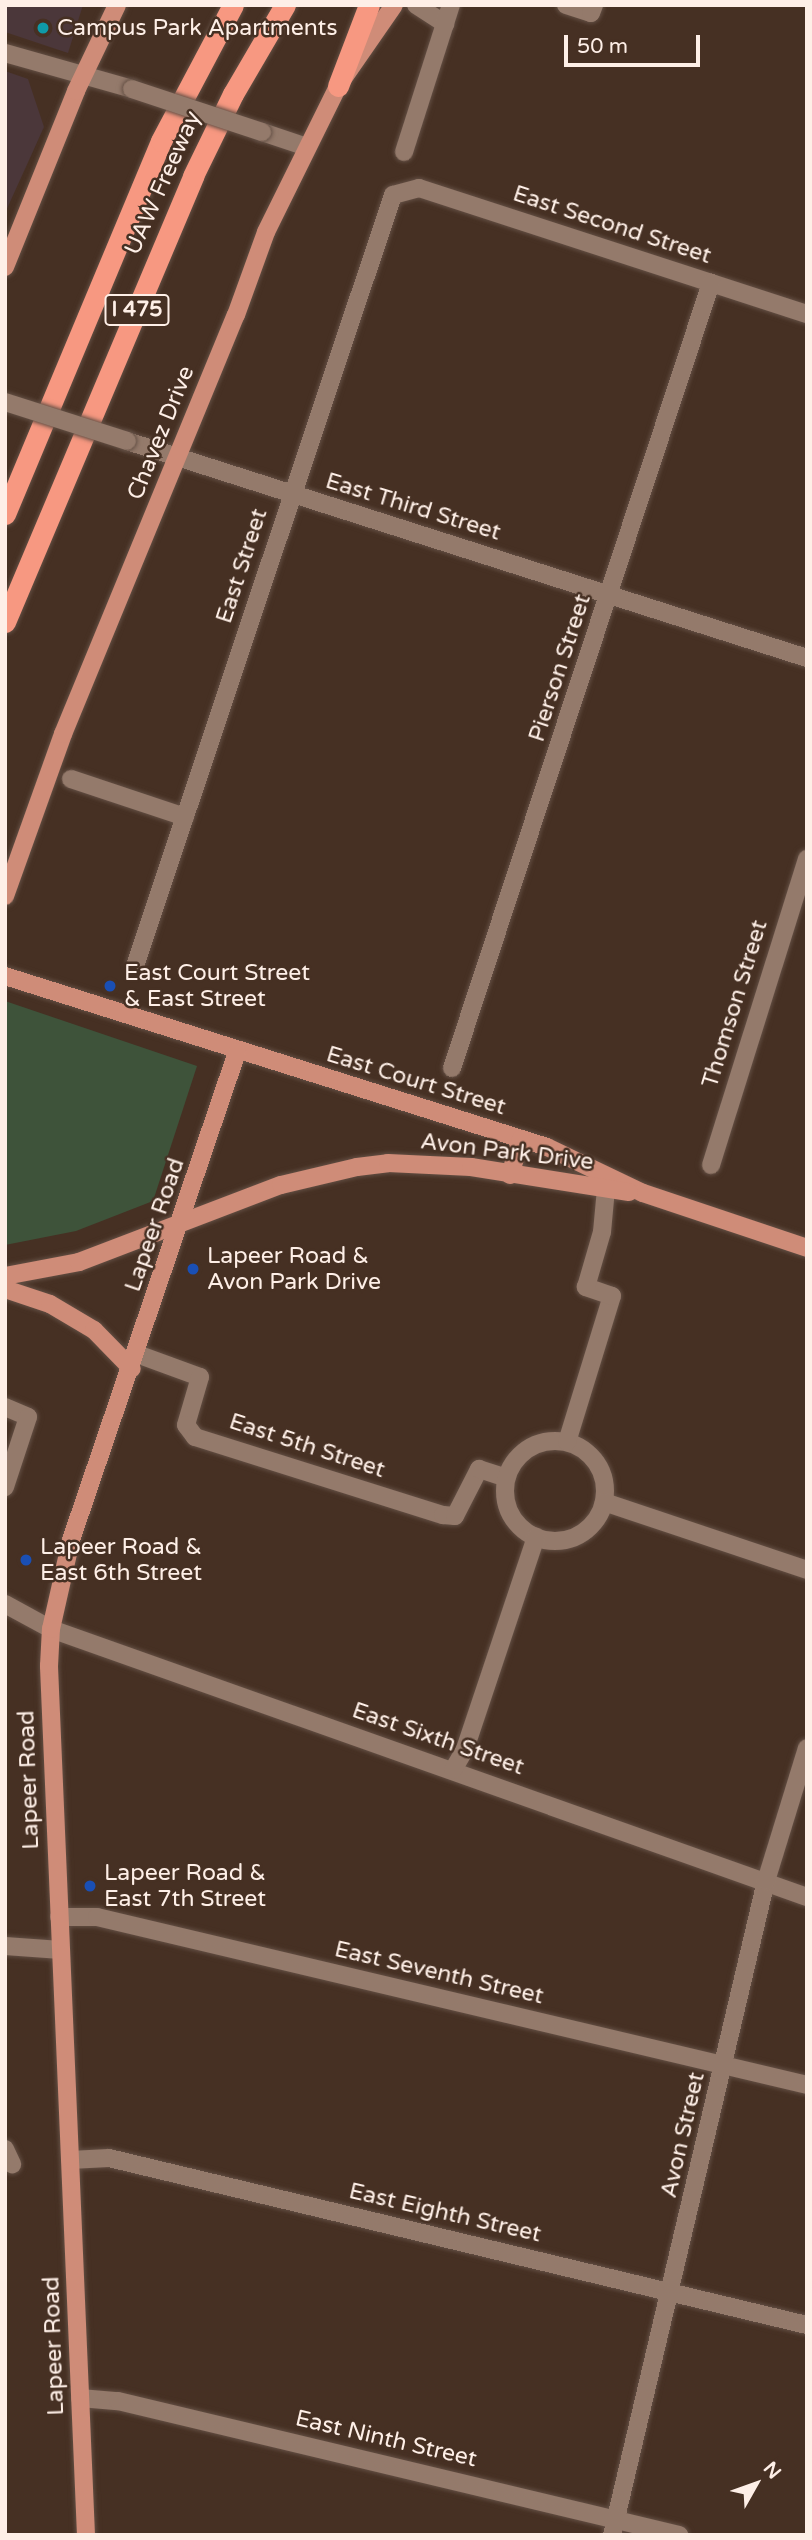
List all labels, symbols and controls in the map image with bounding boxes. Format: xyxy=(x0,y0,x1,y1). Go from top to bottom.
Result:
place label: Campus Park Apartments xyxy=(57,14,337,42)
marker: Campus Park Apartments xyxy=(35,20,51,36)
scale bar xyxy=(567,21,704,65)
text: 50 m xyxy=(577,34,628,59)
street label: UAW Freeway xyxy=(119,107,207,259)
street label: East Second Street xyxy=(509,180,715,270)
road number: I 475 xyxy=(104,292,170,328)
street label: Chavez Drive xyxy=(122,362,200,504)
street label: East Third Street xyxy=(322,467,504,547)
street label: East Street xyxy=(211,505,273,627)
street label: Pierson Street xyxy=(523,591,597,745)
street label: Thomson Street xyxy=(696,917,774,1091)
place label: East Court Street & East Street xyxy=(124,959,310,1013)
marker: East Court Street & East Street xyxy=(102,978,118,994)
street label: East Court Street xyxy=(323,1041,509,1121)
street label: Avon Park Drive xyxy=(419,1128,595,1176)
street label: Lapeer Road xyxy=(119,1155,191,1295)
place label: Lapeer Road & Avon Park Drive xyxy=(207,1242,381,1296)
marker: Lapeer Road & Avon Park Drive xyxy=(185,1261,201,1277)
street label: East 5th Street xyxy=(226,1408,388,1484)
place label: Lapeer Road & East 6th Street xyxy=(40,1533,202,1587)
marker: Lapeer Road & East 6th Street xyxy=(18,1552,34,1568)
street label: East Sixth Street xyxy=(349,1697,527,1781)
street label: Lapeer Road xyxy=(13,1710,45,1850)
place label: Lapeer Road & East 7th Street xyxy=(104,1859,266,1913)
marker: Lapeer Road & East 7th Street xyxy=(82,1878,98,1894)
street label: East Seventh Street xyxy=(332,1936,546,2010)
street label: Avon Street xyxy=(655,2070,711,2200)
street label: East Eighth Street xyxy=(346,2177,544,2249)
street label: Lapeer Road xyxy=(38,2276,70,2416)
street label: East Ninth Street xyxy=(293,2405,479,2473)
north arrow xyxy=(721,2449,791,2519)
text: N xyxy=(759,2458,785,2483)

